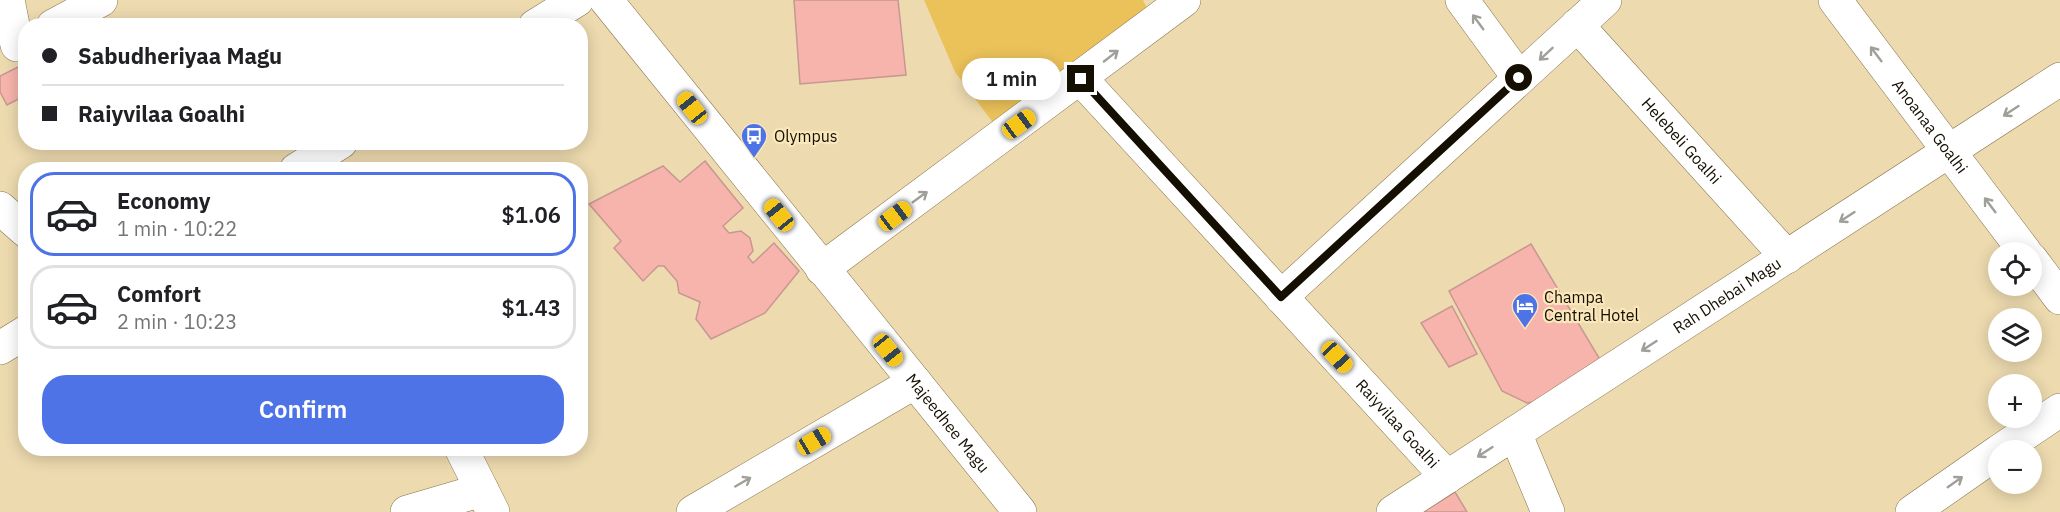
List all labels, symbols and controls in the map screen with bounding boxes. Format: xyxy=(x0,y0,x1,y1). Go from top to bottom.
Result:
one-way arrow xyxy=(1472,15,1484,31)
text: Sabudheriyaa Magu xyxy=(78,41,282,70)
one-way arrow xyxy=(1870,46,1882,62)
one-way arrow xyxy=(1539,47,1554,61)
one-way arrow xyxy=(1102,49,1118,62)
callout: 1 min xyxy=(961,58,1060,100)
route start xyxy=(1505,64,1532,91)
text: 1 min xyxy=(986,65,1037,92)
route end xyxy=(1067,65,1094,92)
street label: Anoanaa Goalhi xyxy=(1888,75,1972,177)
car xyxy=(674,88,710,128)
street label: Helebeli Goalhi xyxy=(1637,93,1726,188)
text: Raiyvilaa Goalhi xyxy=(78,99,245,128)
one-way arrow xyxy=(2003,105,2020,117)
car xyxy=(999,106,1039,142)
bus stop icon: Olympus xyxy=(739,121,769,159)
place label: Olympus xyxy=(774,126,838,146)
text: Economy xyxy=(117,186,211,215)
icon: car xyxy=(45,187,99,241)
one-way arrow xyxy=(912,191,928,203)
car xyxy=(761,195,797,235)
car xyxy=(875,198,915,234)
one-way arrow xyxy=(1984,198,1997,214)
text: $1.06 xyxy=(502,200,561,229)
one-way arrow xyxy=(1840,211,1856,223)
text: 1 min · 10:22 xyxy=(117,215,237,242)
map controls xyxy=(1988,242,2042,494)
button: locate xyxy=(1988,242,2042,296)
street label: Rah Dhebai Magu xyxy=(1669,253,1785,338)
text: Comfort xyxy=(117,279,201,308)
icon: car xyxy=(45,280,99,334)
place label: Champa Central Hotel xyxy=(1544,287,1639,325)
hotel icon: Champa Central Hotel xyxy=(1510,291,1540,329)
text: $1.43 xyxy=(502,293,561,322)
text: 2 min · 10:23 xyxy=(117,308,237,335)
button: layers xyxy=(1988,308,2042,362)
car xyxy=(870,330,906,370)
car xyxy=(1318,338,1356,376)
one-way arrow xyxy=(1641,340,1657,352)
street label: Majeedhee Magu xyxy=(902,369,994,477)
button: + xyxy=(1988,374,2042,428)
button: Confirm xyxy=(42,375,564,444)
street label: Raiyvilaa Goalhi xyxy=(1352,375,1444,472)
car xyxy=(794,424,834,458)
button: − xyxy=(1988,440,2042,494)
one-way arrow xyxy=(1477,446,1494,458)
one-way arrow xyxy=(734,476,751,488)
one-way arrow xyxy=(1946,476,1963,488)

